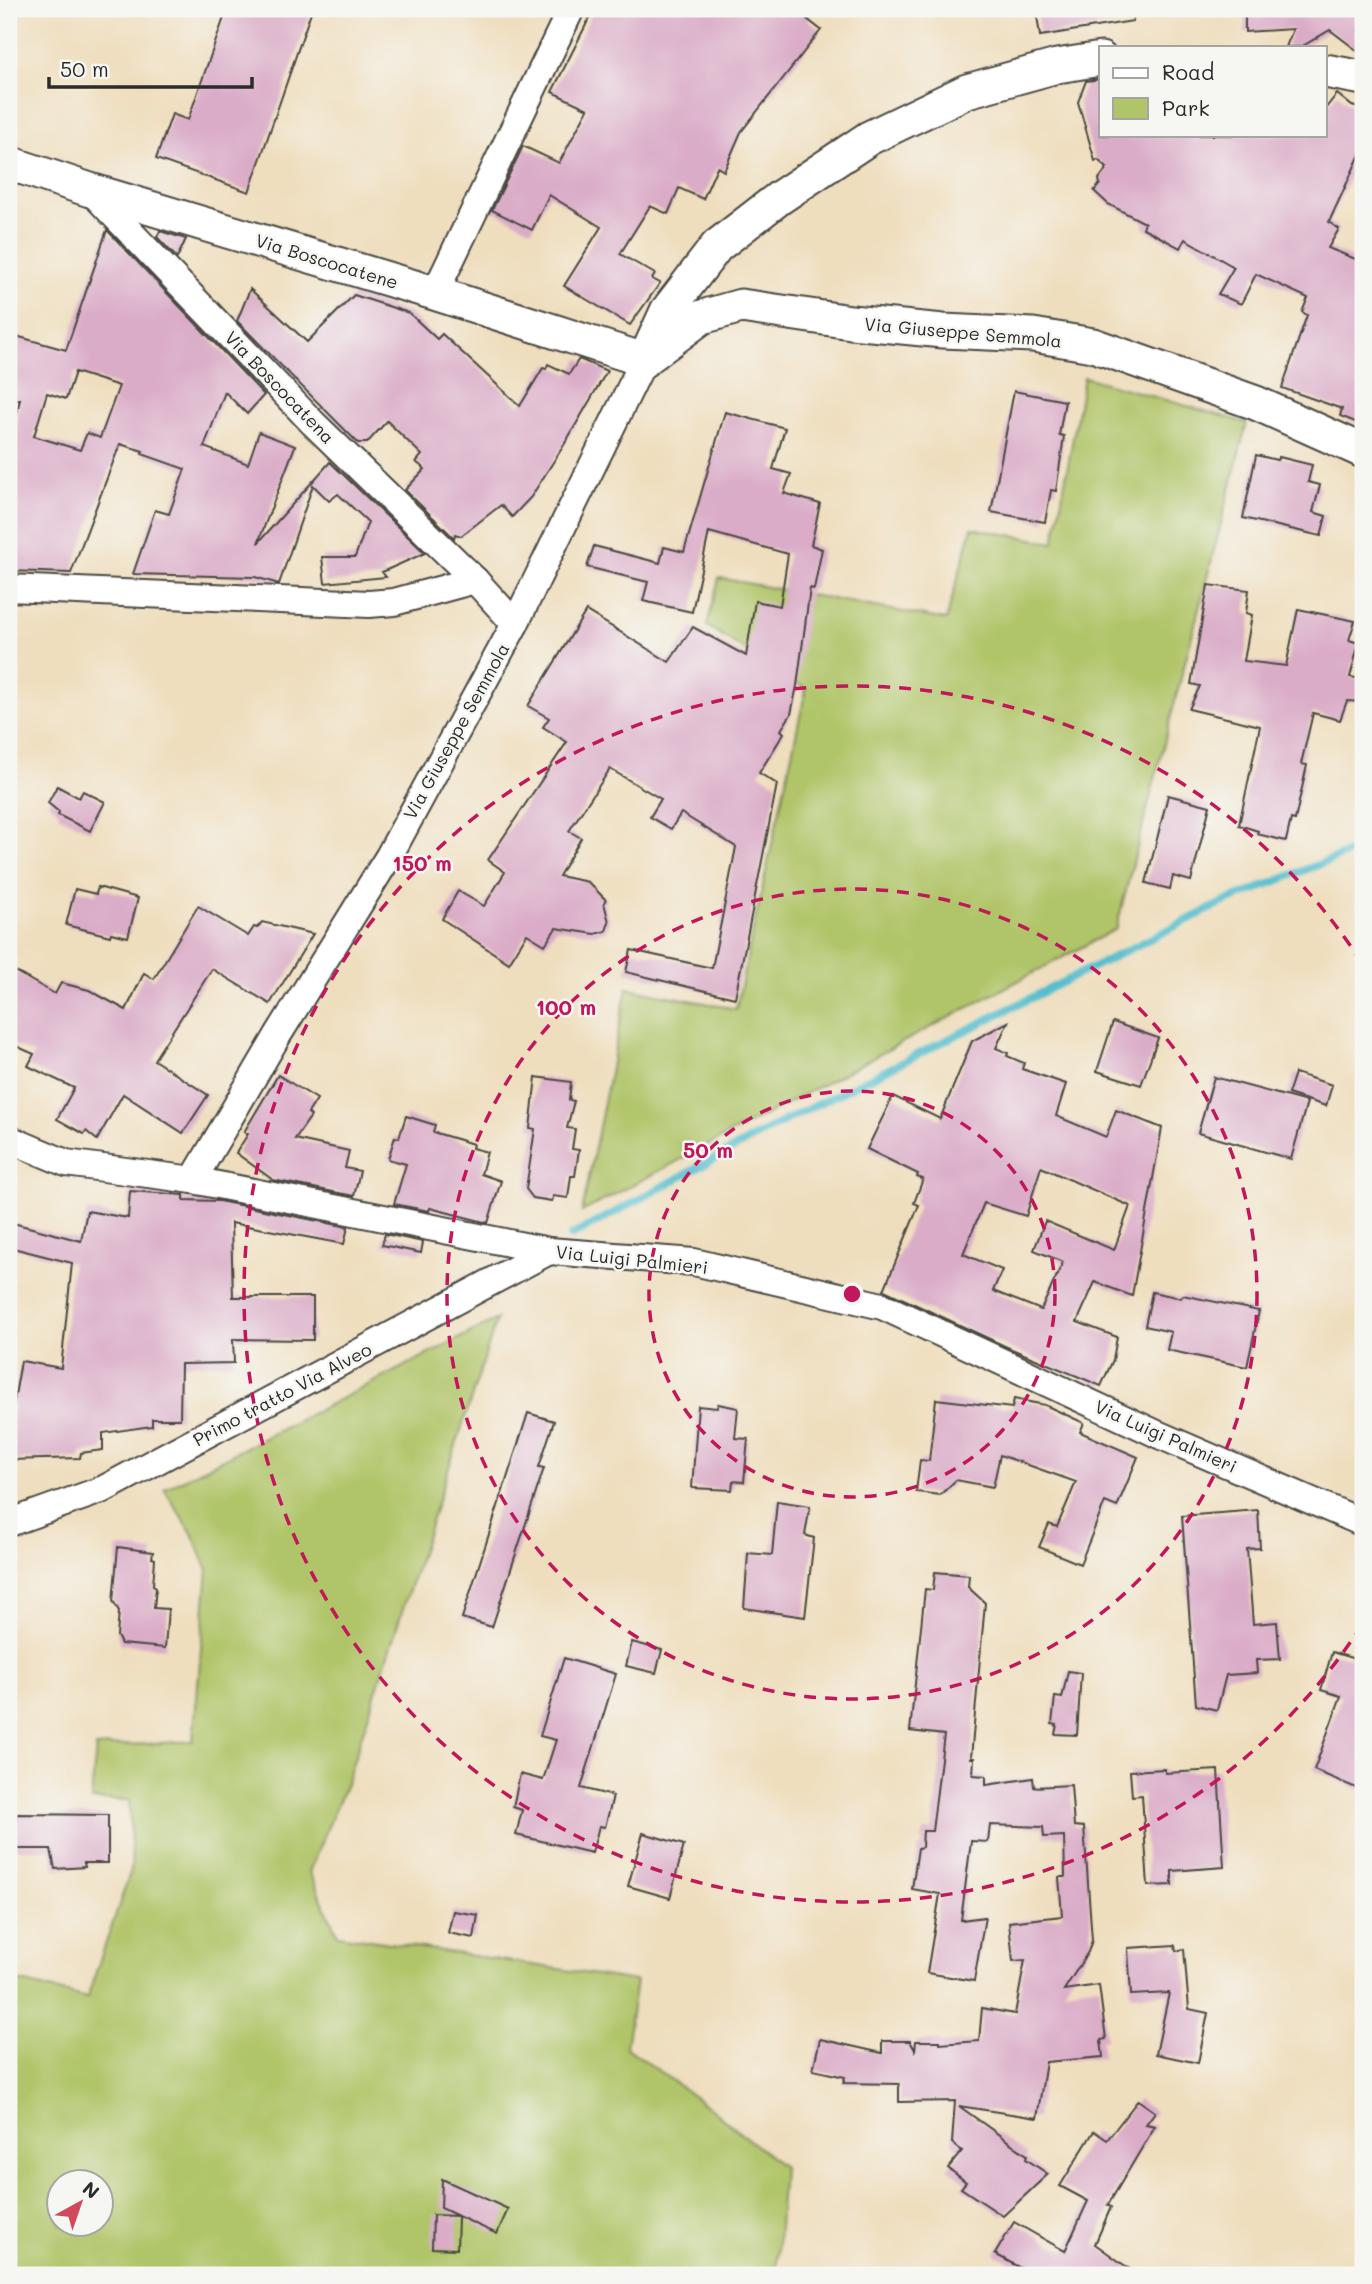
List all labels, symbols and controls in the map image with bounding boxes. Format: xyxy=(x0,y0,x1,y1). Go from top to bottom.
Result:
scale bar xyxy=(49,46,252,90)
legend xyxy=(1099,46,1326,136)
text: 50 m xyxy=(60,55,109,82)
text: Road xyxy=(1162,58,1214,85)
text: Park xyxy=(1162,94,1210,121)
street label: Via Boscocatene xyxy=(253,228,401,294)
street label: Via Giuseppe Semmola xyxy=(863,311,1063,353)
street label: Via Boscocatena xyxy=(220,325,340,449)
street label: Via Giuseppe Semmola xyxy=(397,639,515,823)
text: 150 m xyxy=(392,849,452,876)
text: 100 m xyxy=(536,993,596,1020)
text: 50 m xyxy=(683,1136,733,1163)
street label: Via Luigi Palmieri xyxy=(555,1239,709,1279)
centre of rings xyxy=(840,1282,864,1306)
street label: Primo tratto Via Alveo xyxy=(188,1337,376,1451)
street label: Via Luigi Palmieri xyxy=(1091,1394,1241,1478)
north arrow xyxy=(46,2168,116,2238)
text: N xyxy=(78,2175,105,2204)

